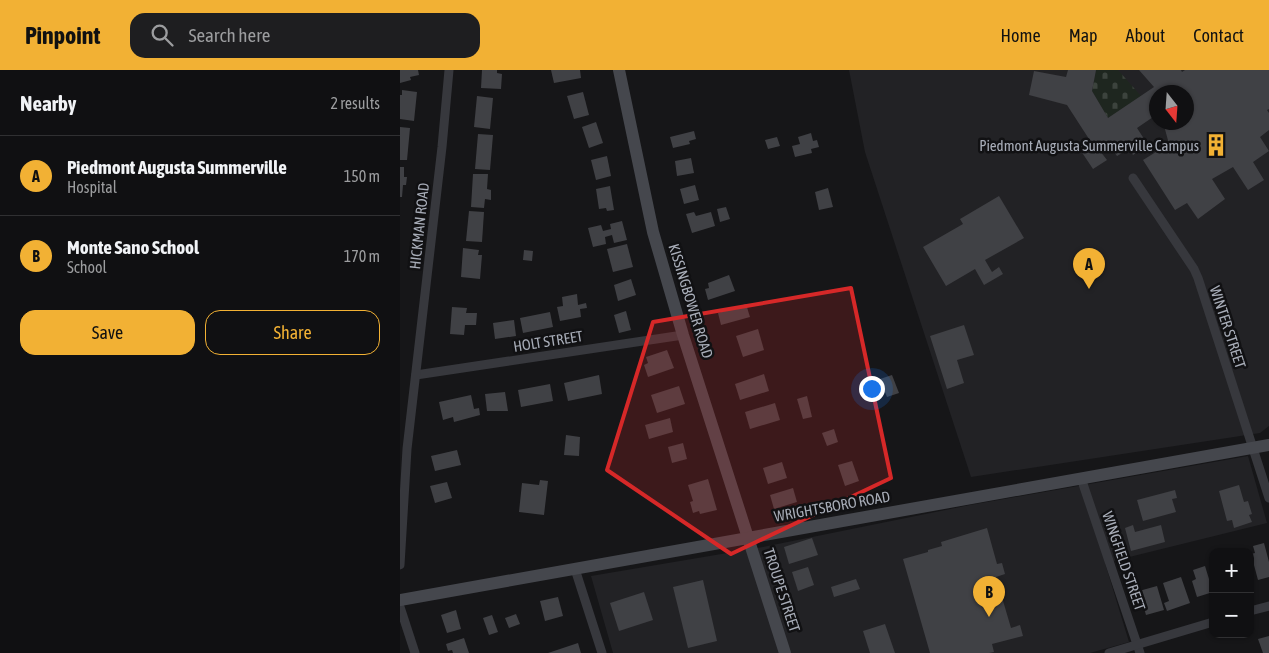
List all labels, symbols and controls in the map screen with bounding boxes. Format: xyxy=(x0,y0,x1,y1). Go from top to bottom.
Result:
search box xyxy=(130,13,480,58)
icon: search xyxy=(148,21,176,49)
text: Pinpoint xyxy=(25,22,100,49)
text: Search here xyxy=(188,24,270,46)
text: Home xyxy=(1001,25,1041,46)
text: Map xyxy=(1069,25,1098,46)
text: About xyxy=(1126,25,1165,46)
text: Contact xyxy=(1193,25,1244,46)
north arrow xyxy=(1149,85,1194,130)
text: Nearby xyxy=(20,91,76,115)
text: 2 results xyxy=(330,94,380,112)
building icon: Piedmont Augusta Summerville Campus xyxy=(1203,132,1229,158)
place label: Piedmont Augusta Summerville Campus xyxy=(979,137,1199,154)
text: Piedmont Augusta Summerville xyxy=(67,156,287,178)
text: A xyxy=(32,167,40,185)
text: 150 m xyxy=(344,167,380,185)
text: Hospital xyxy=(67,178,117,196)
street label: HICKMAN ROAD xyxy=(406,182,432,270)
text: Monte Sano School xyxy=(67,236,199,258)
street label: KISSINGBOWER ROAD xyxy=(666,242,716,360)
text: B xyxy=(32,247,40,265)
text: 170 m xyxy=(344,247,380,265)
pin: A xyxy=(1073,248,1105,289)
text: School xyxy=(67,258,107,276)
street label: WINTER STREET xyxy=(1207,284,1249,371)
button: Save xyxy=(20,310,195,355)
button: Share xyxy=(205,310,380,355)
street label: HOLT STREET xyxy=(512,327,584,355)
your location xyxy=(859,376,885,402)
street label: WRIGHTSBORO ROAD xyxy=(773,487,891,525)
street label: WINGFIELD STREET xyxy=(1099,509,1149,613)
street label: TROUPE STREET xyxy=(760,546,804,634)
map controls xyxy=(1209,548,1254,638)
button: + xyxy=(1209,548,1254,593)
pin: B xyxy=(973,576,1005,617)
button: − xyxy=(1209,593,1254,638)

